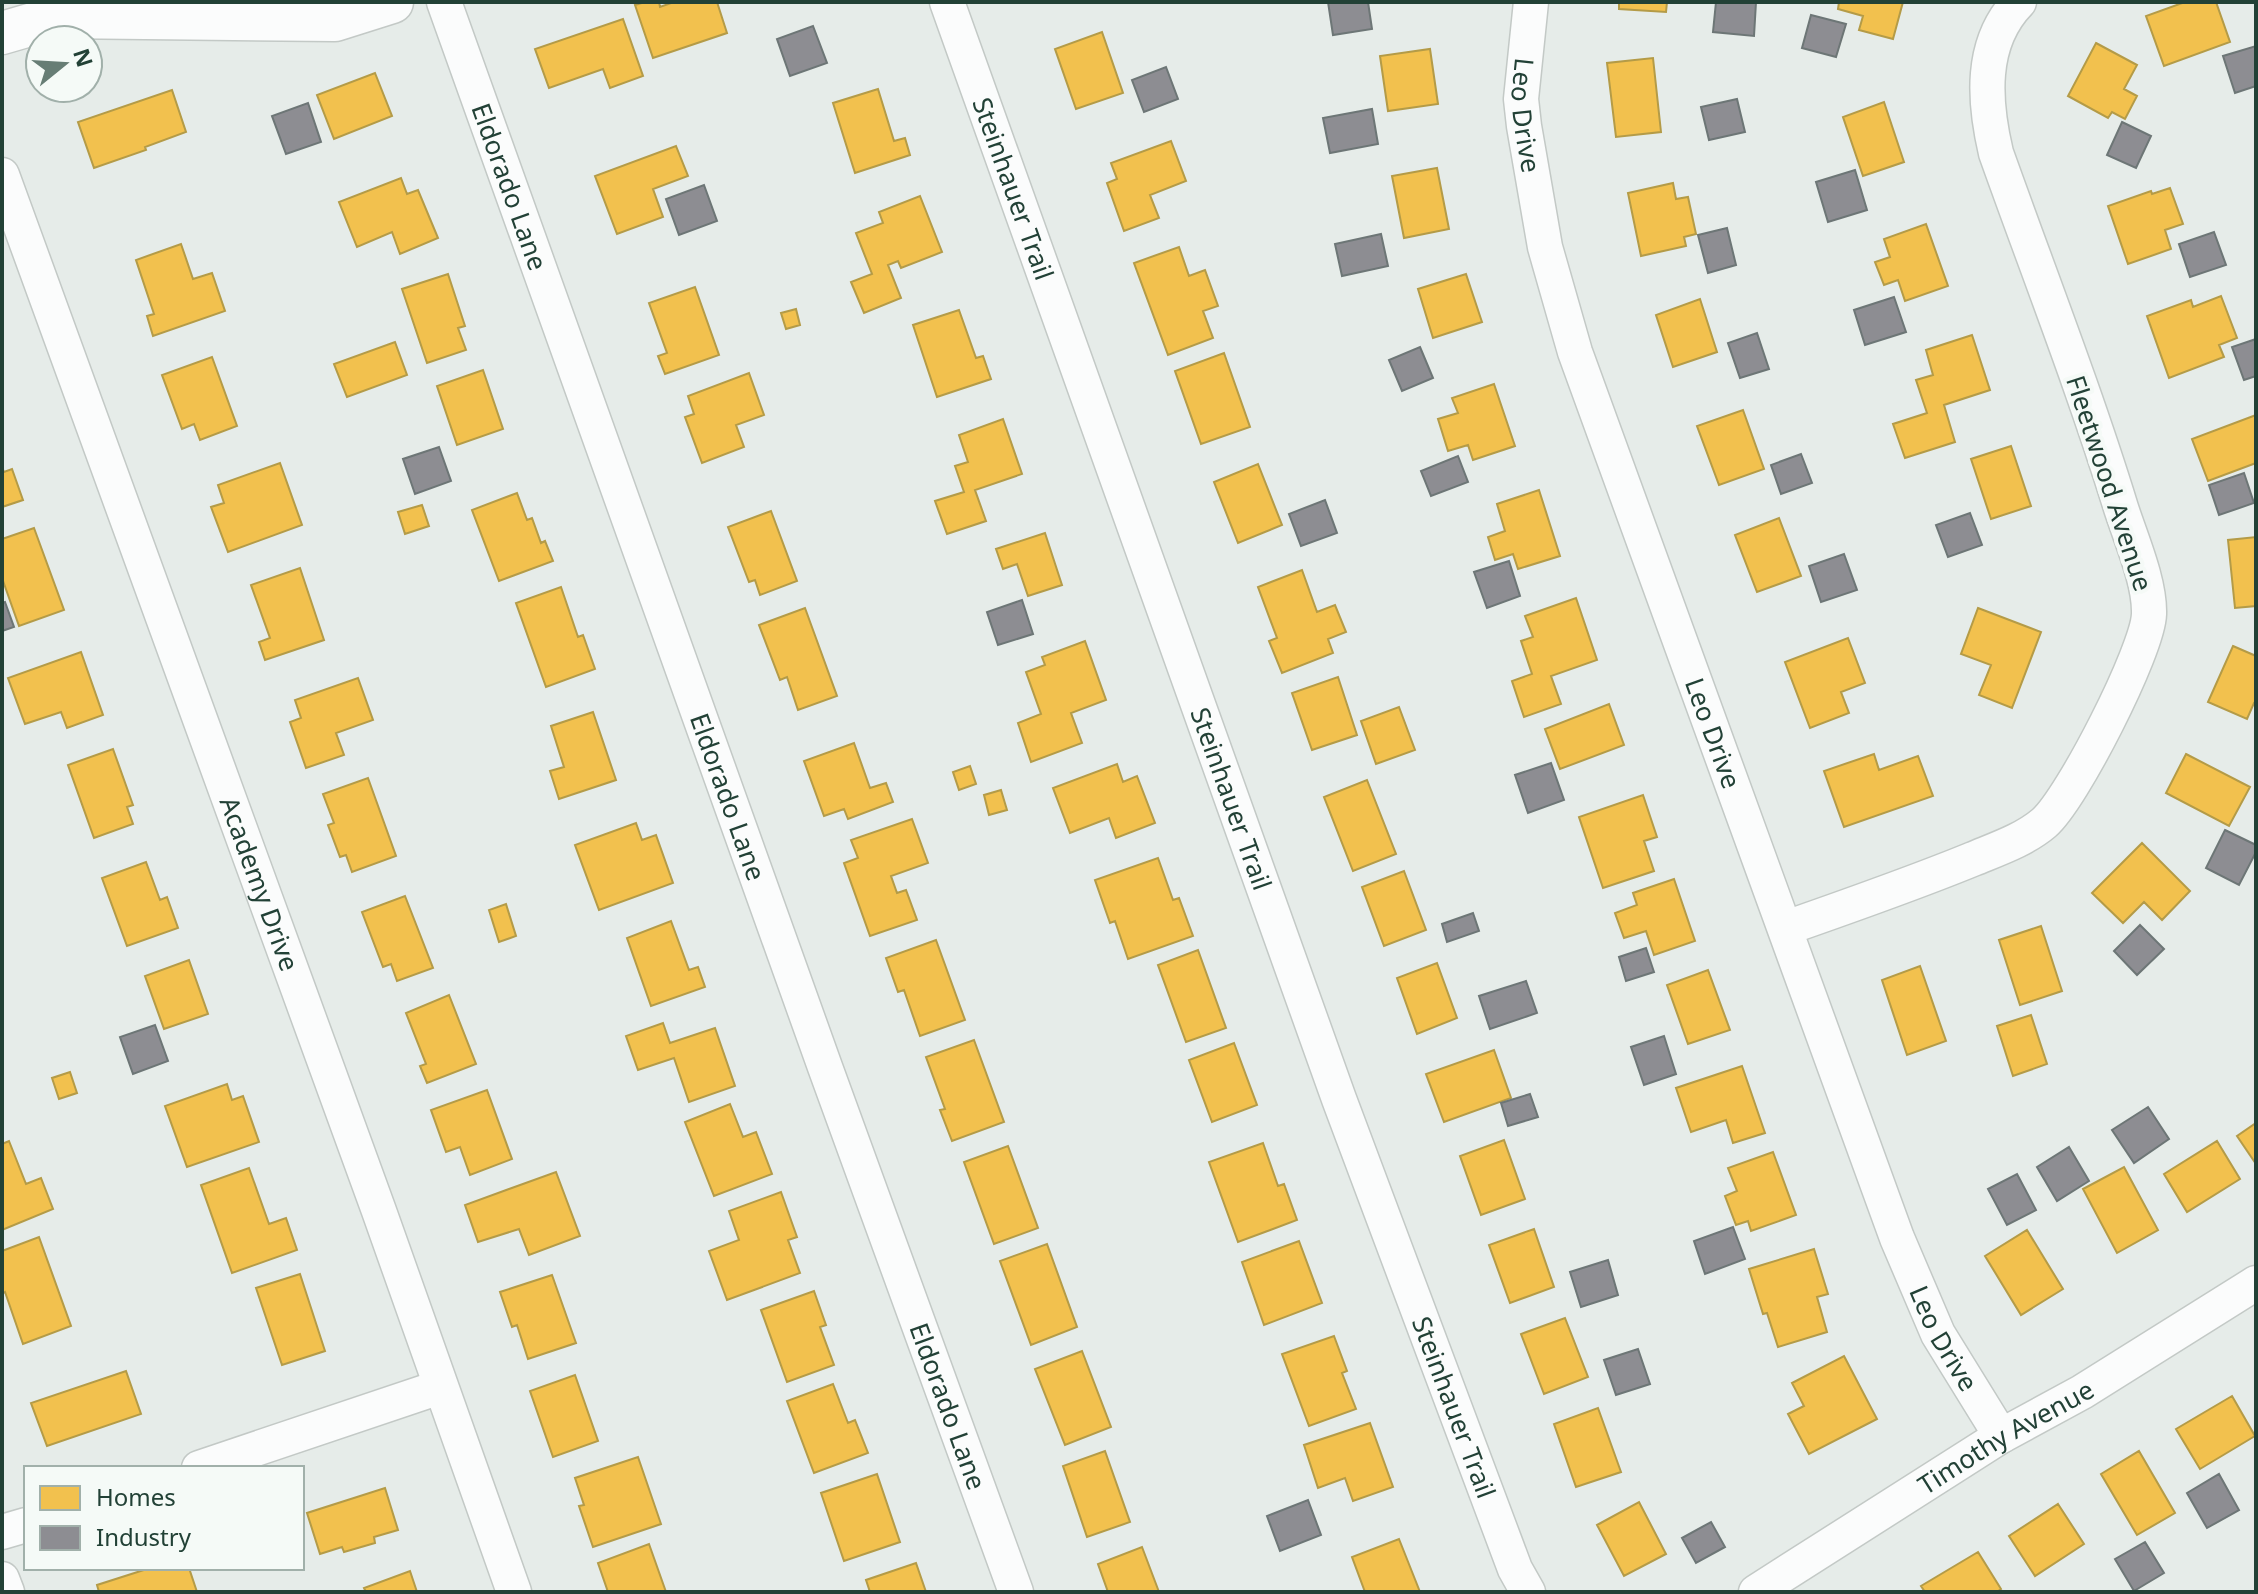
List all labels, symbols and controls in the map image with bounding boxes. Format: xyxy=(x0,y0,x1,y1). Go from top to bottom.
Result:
north arrow xyxy=(24,24,104,104)
text: N xyxy=(67,44,101,71)
street label: Leo Drive xyxy=(1503,56,1550,175)
street label: Steinhauer Trail xyxy=(964,92,1063,285)
street label: Eldorado Lane xyxy=(464,98,556,275)
street label: Fleetwood Avenue xyxy=(2058,371,2162,595)
street label: Leo Drive xyxy=(1677,673,1750,793)
street label: Steinhauer Trail xyxy=(1183,702,1281,895)
street label: Eldorado Lane xyxy=(682,708,775,885)
street label: Academy Drive xyxy=(212,791,308,976)
street label: Leo Drive xyxy=(1901,1280,1987,1398)
street label: Steinhauer Trail xyxy=(1404,1311,1505,1503)
street label: Eldorado Lane xyxy=(902,1318,995,1495)
street label: Timothy Avenue xyxy=(1911,1371,2100,1502)
legend xyxy=(24,1466,304,1570)
text: Homes xyxy=(96,1480,176,1513)
text: Industry xyxy=(96,1520,192,1553)

